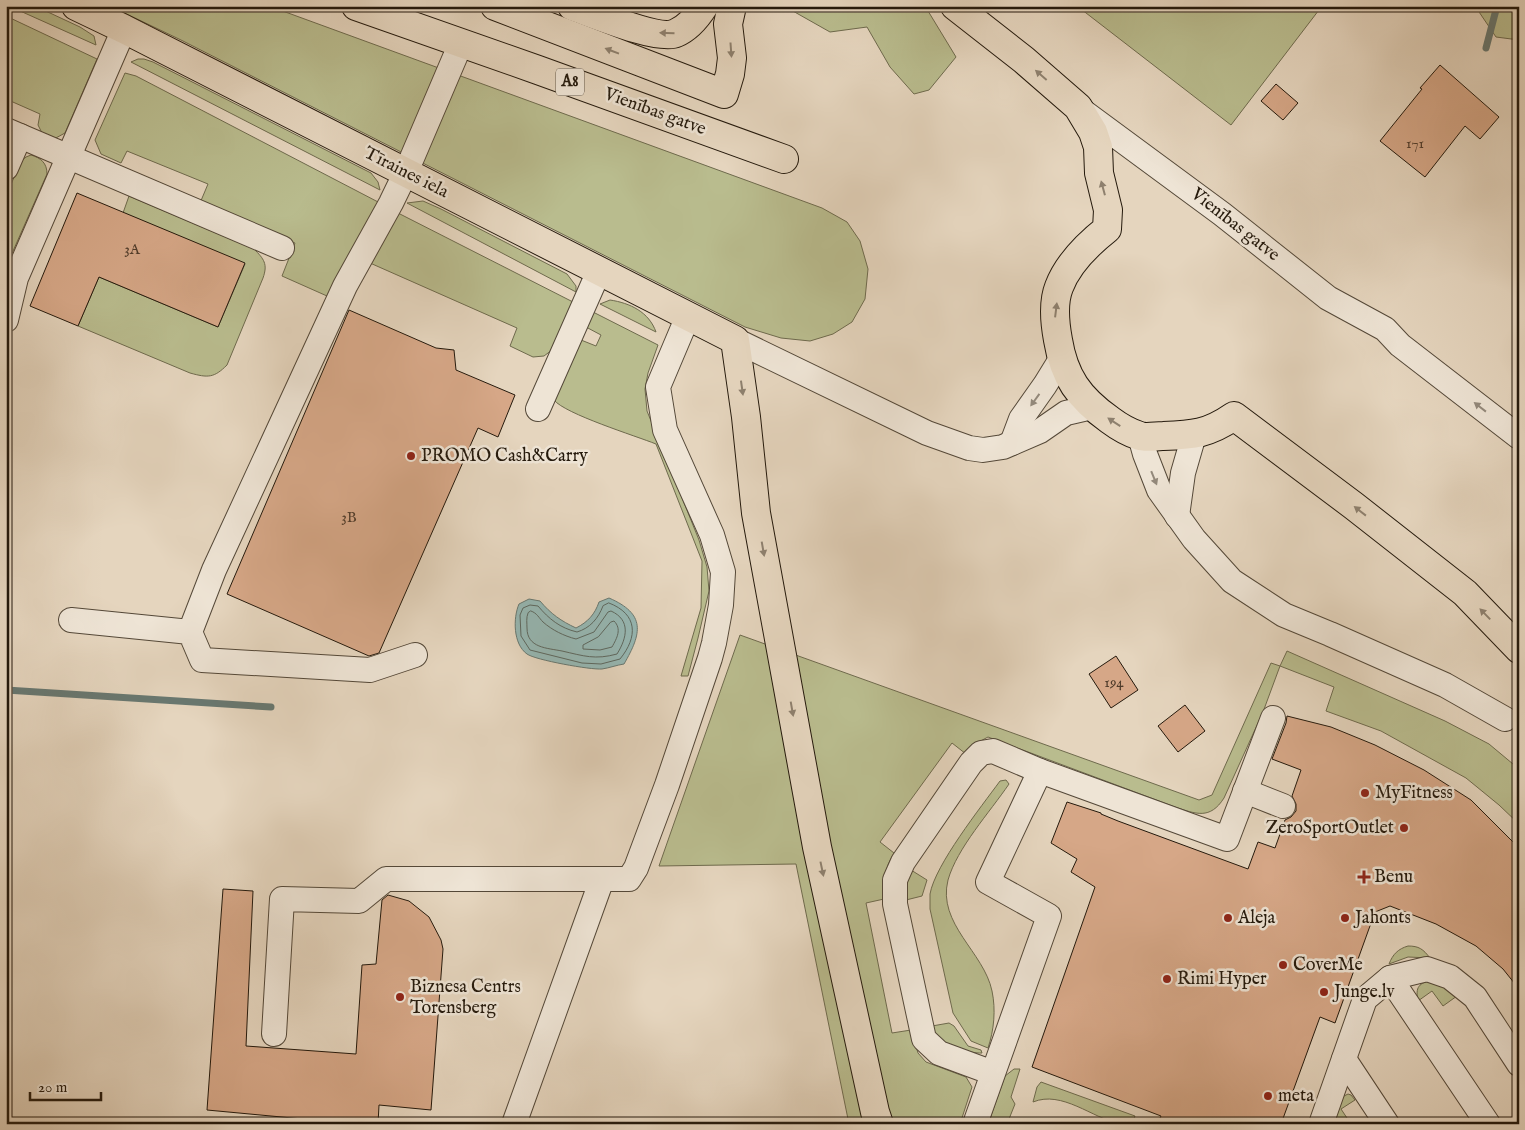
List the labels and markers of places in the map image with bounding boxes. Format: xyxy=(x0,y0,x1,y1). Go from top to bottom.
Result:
place label: PROMO Cash&Carry xyxy=(421,445,588,468)
marker: PROMO Cash&Carry xyxy=(405,450,417,462)
place label: MyFitness xyxy=(1375,782,1453,805)
marker: MyFitness xyxy=(1359,787,1371,799)
place label: ZeroSportOutlet xyxy=(1266,817,1394,840)
marker: ZeroSportOutlet xyxy=(1398,822,1410,834)
place label: Benu xyxy=(1374,866,1413,889)
marker: Benu xyxy=(1358,871,1370,883)
place label: Aleja xyxy=(1237,907,1276,930)
place label: Jahonts xyxy=(1353,907,1411,930)
marker: Aleja xyxy=(1222,912,1234,924)
marker: Jahonts xyxy=(1339,912,1351,924)
place label: CoverMe xyxy=(1293,954,1363,977)
marker: CoverMe xyxy=(1277,959,1289,971)
place label: Rimi Hyper xyxy=(1177,968,1267,991)
marker: Rimi Hyper xyxy=(1161,973,1173,985)
place label: Biznesa Centrs Torensberg xyxy=(410,976,521,1020)
place label: Junge.lv xyxy=(1332,981,1395,1004)
marker: Junge.lv xyxy=(1318,986,1330,998)
marker: Biznesa Centrs Torensberg xyxy=(394,991,406,1003)
place label: meta xyxy=(1278,1085,1314,1108)
marker: meta xyxy=(1262,1090,1274,1102)

